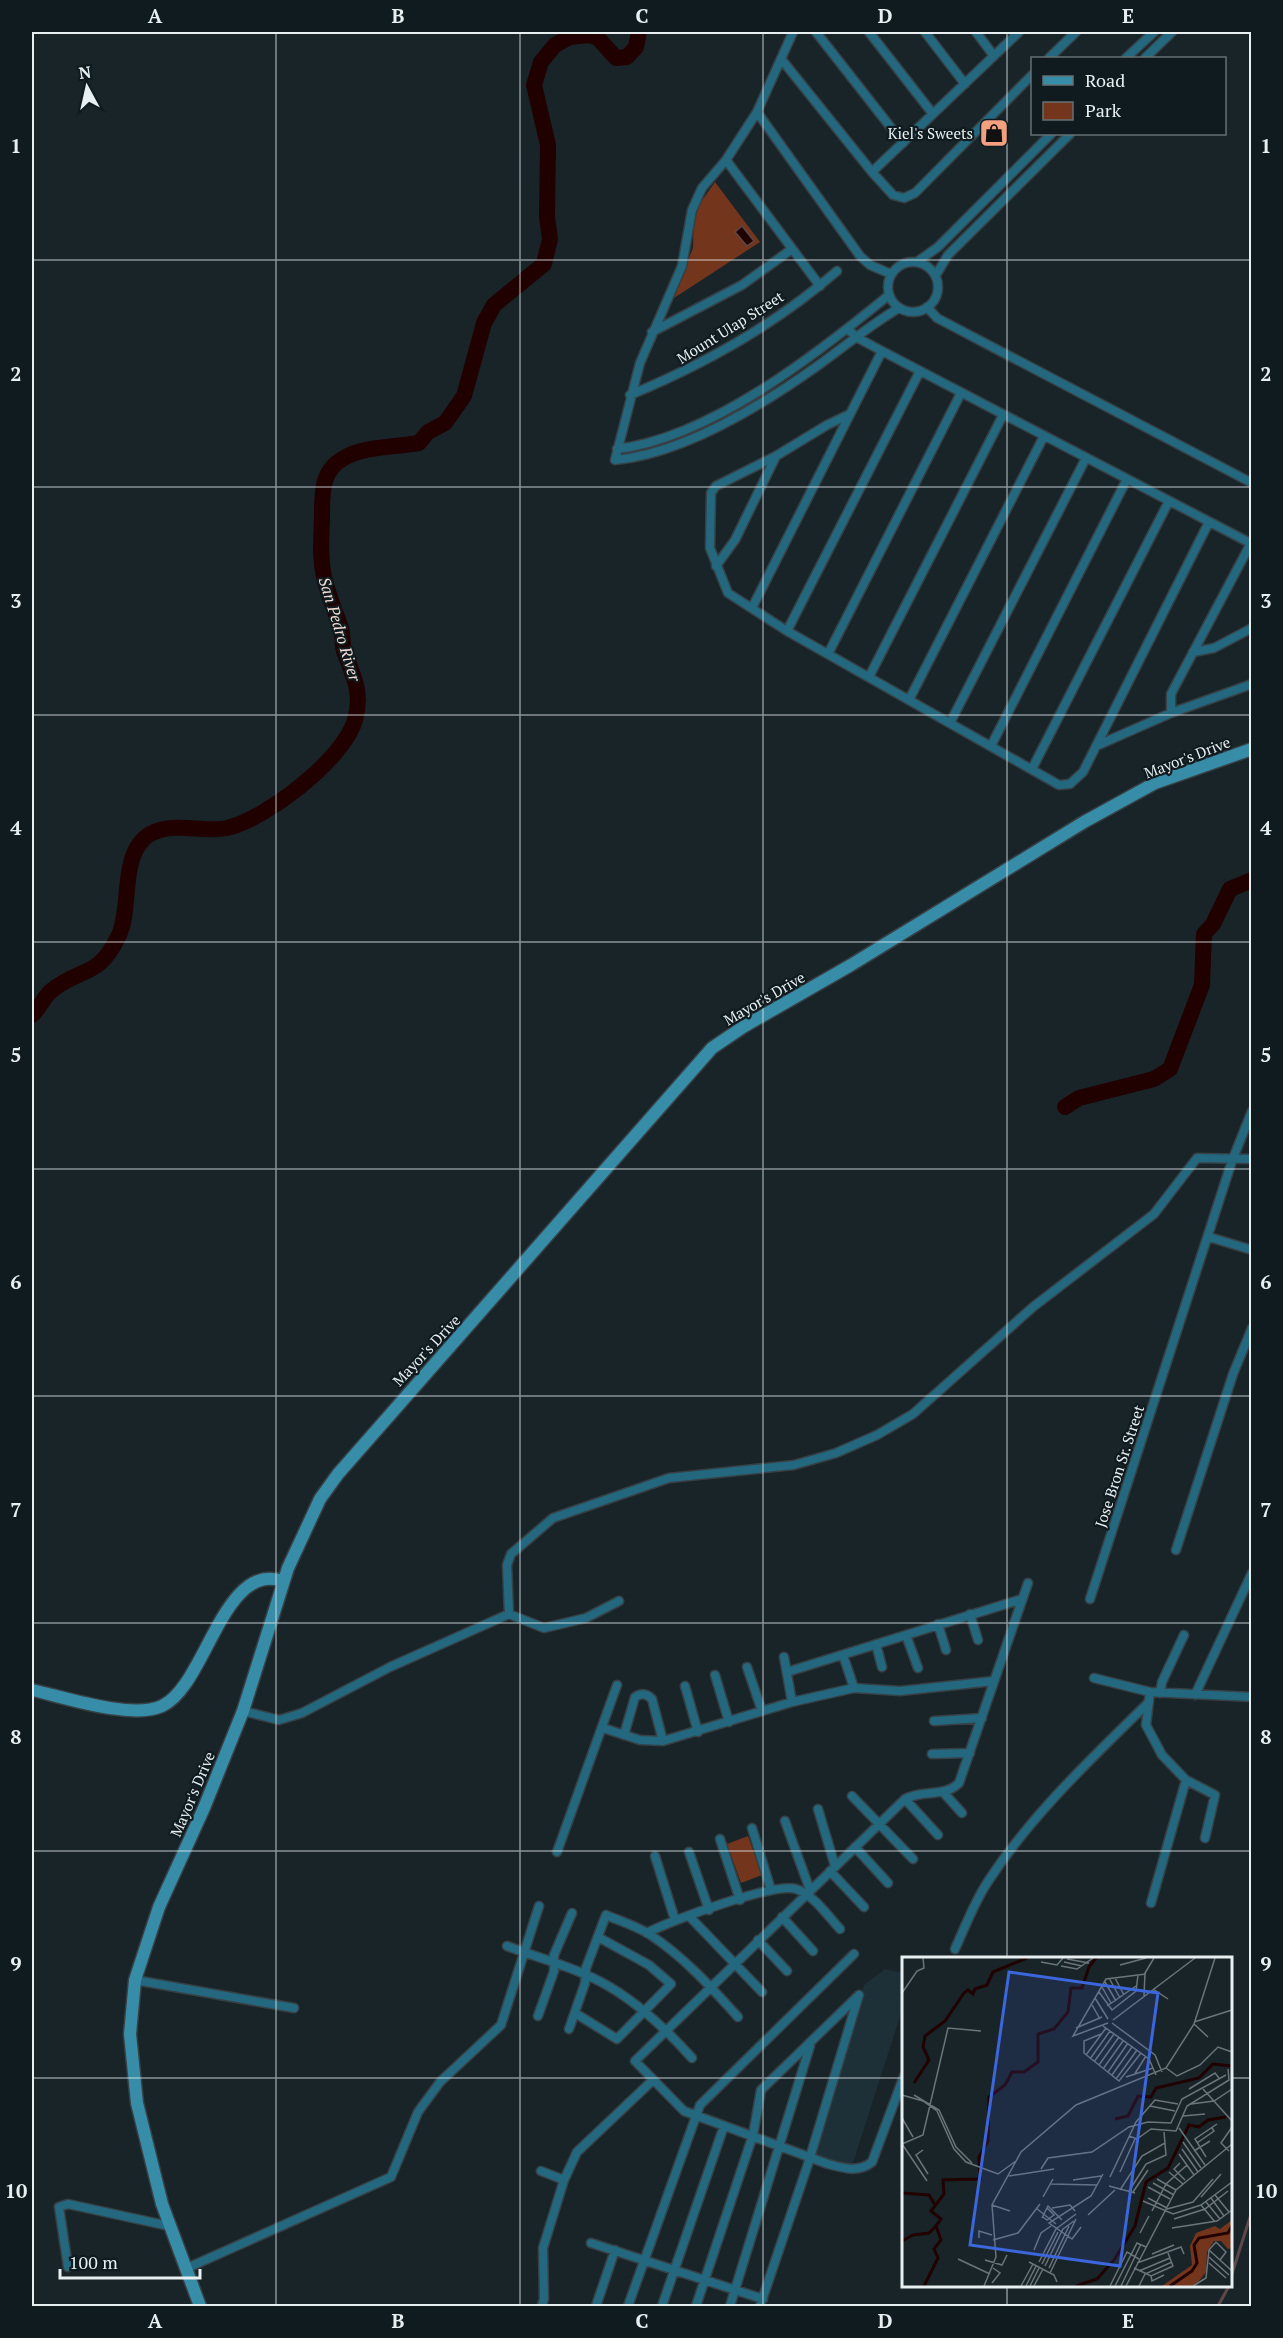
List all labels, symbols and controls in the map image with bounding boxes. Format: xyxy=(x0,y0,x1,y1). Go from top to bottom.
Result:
text: A xyxy=(148,2,163,29)
text: B xyxy=(392,2,405,29)
text: C xyxy=(635,2,649,29)
text: D xyxy=(878,2,892,29)
text: E xyxy=(1122,2,1134,29)
north arrow xyxy=(57,57,117,117)
legend xyxy=(1031,57,1226,135)
text: N xyxy=(77,60,92,84)
text: Road xyxy=(1085,68,1125,92)
text: Park xyxy=(1085,98,1122,122)
shop icon: Kiel's Sweets xyxy=(978,117,1010,149)
place label: Kiel's Sweets xyxy=(888,123,973,143)
text: 1 xyxy=(10,132,22,159)
text: 1 xyxy=(1260,132,1272,159)
street label: Mount Ulap Street xyxy=(673,286,788,368)
text: 2 xyxy=(10,360,22,387)
text: 2 xyxy=(1260,360,1272,387)
water label: San Pedro River xyxy=(314,574,367,685)
text: 3 xyxy=(10,587,22,614)
text: 3 xyxy=(1260,587,1272,614)
street label: Mayor's Drive xyxy=(1141,731,1233,783)
text: 4 xyxy=(10,814,22,841)
text: 4 xyxy=(1260,814,1272,841)
street label: Mayor's Drive xyxy=(720,967,808,1029)
text: 5 xyxy=(10,1041,22,1068)
text: 5 xyxy=(1260,1041,1272,1068)
text: 6 xyxy=(10,1268,22,1295)
text: 6 xyxy=(1260,1268,1272,1295)
street label: Mayor's Drive xyxy=(388,1310,464,1390)
street label: Jose Bron Sr. Street xyxy=(1090,1402,1148,1530)
text: 7 xyxy=(10,1496,22,1523)
text: 7 xyxy=(1260,1496,1272,1523)
text: 8 xyxy=(10,1723,22,1750)
text: 8 xyxy=(1260,1723,1272,1750)
street label: Mayor's Drive xyxy=(165,1748,219,1840)
text: 9 xyxy=(10,1950,22,1977)
text: 9 xyxy=(1260,1950,1272,1977)
inset map xyxy=(902,1957,1232,2287)
text: 10 xyxy=(5,2177,27,2204)
text: 10 xyxy=(1255,2177,1277,2204)
scale bar xyxy=(60,2242,200,2280)
text: 100 m xyxy=(69,2250,118,2274)
text: A xyxy=(148,2307,163,2334)
text: B xyxy=(392,2307,405,2334)
text: C xyxy=(635,2307,649,2334)
text: D xyxy=(878,2307,892,2334)
text: E xyxy=(1122,2307,1134,2334)

